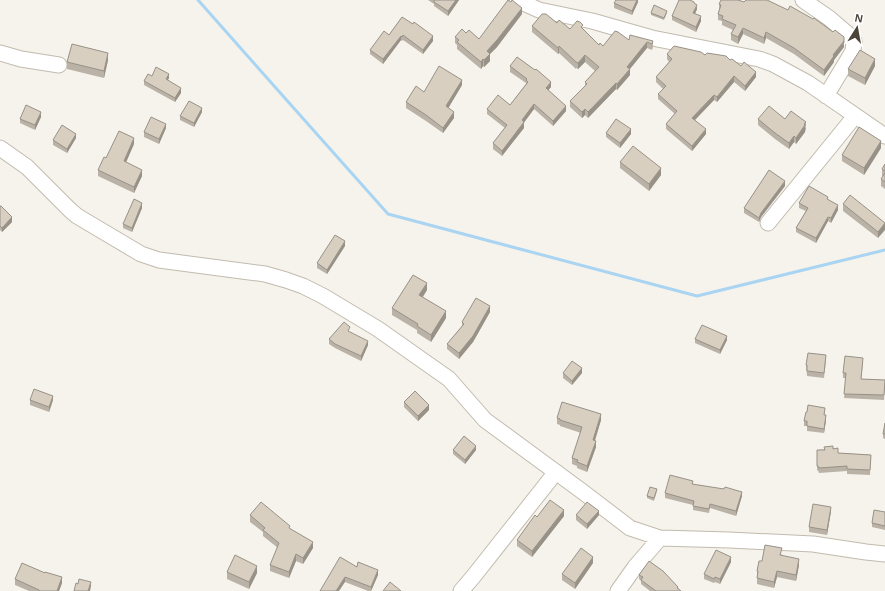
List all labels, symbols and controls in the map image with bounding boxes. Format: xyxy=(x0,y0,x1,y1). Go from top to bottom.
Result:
north arrow xyxy=(837,8,877,48)
text: N xyxy=(854,12,864,25)

